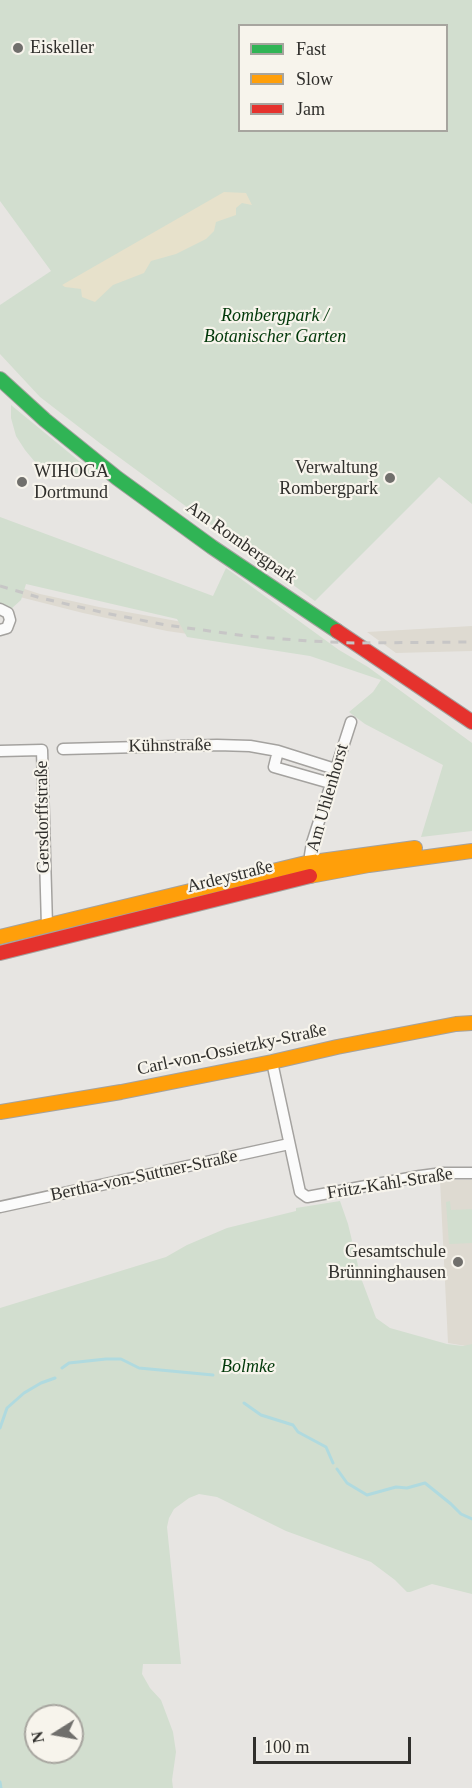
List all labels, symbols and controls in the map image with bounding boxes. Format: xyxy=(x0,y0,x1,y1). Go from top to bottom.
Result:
legend xyxy=(238,24,448,132)
place label: Eiskeller xyxy=(30,37,94,59)
text: Fast xyxy=(296,39,326,59)
marker: Eiskeller xyxy=(11,41,25,55)
text: Slow xyxy=(296,69,333,89)
text: Jam xyxy=(296,99,325,119)
park label: Rombergpark / Botanischer Garten xyxy=(204,305,346,348)
place label: Verwaltung Rombergpark xyxy=(279,457,378,500)
place label: WIHOGA Dortmund xyxy=(34,461,109,504)
marker: Verwaltung Rombergpark xyxy=(383,471,397,485)
marker: WIHOGA Dortmund xyxy=(15,475,29,489)
street label: Am Rombergpark xyxy=(181,497,301,589)
street label: Kühnstraße xyxy=(128,734,212,758)
street label: Am Uhlenhorst xyxy=(302,741,354,855)
street label: Gersdorffstraße xyxy=(31,761,55,873)
street label: Ardeystraße xyxy=(185,856,275,898)
street label: Carl-von-Ossietzky-Straße xyxy=(135,1019,329,1081)
street label: Bertha-von-Suttner-Straße xyxy=(49,1146,239,1206)
street label: Fritz-Kahl-Straße xyxy=(326,1163,454,1205)
place label: Gesamtschule Brünninghausen xyxy=(328,1241,446,1284)
marker: Gesamtschule Brünninghausen xyxy=(451,1255,465,1269)
park label: Bolmke xyxy=(221,1356,275,1378)
north arrow xyxy=(24,1704,84,1764)
scale bar xyxy=(256,1725,414,1763)
text: N xyxy=(28,1730,47,1744)
text: 100 m xyxy=(264,1737,310,1757)

